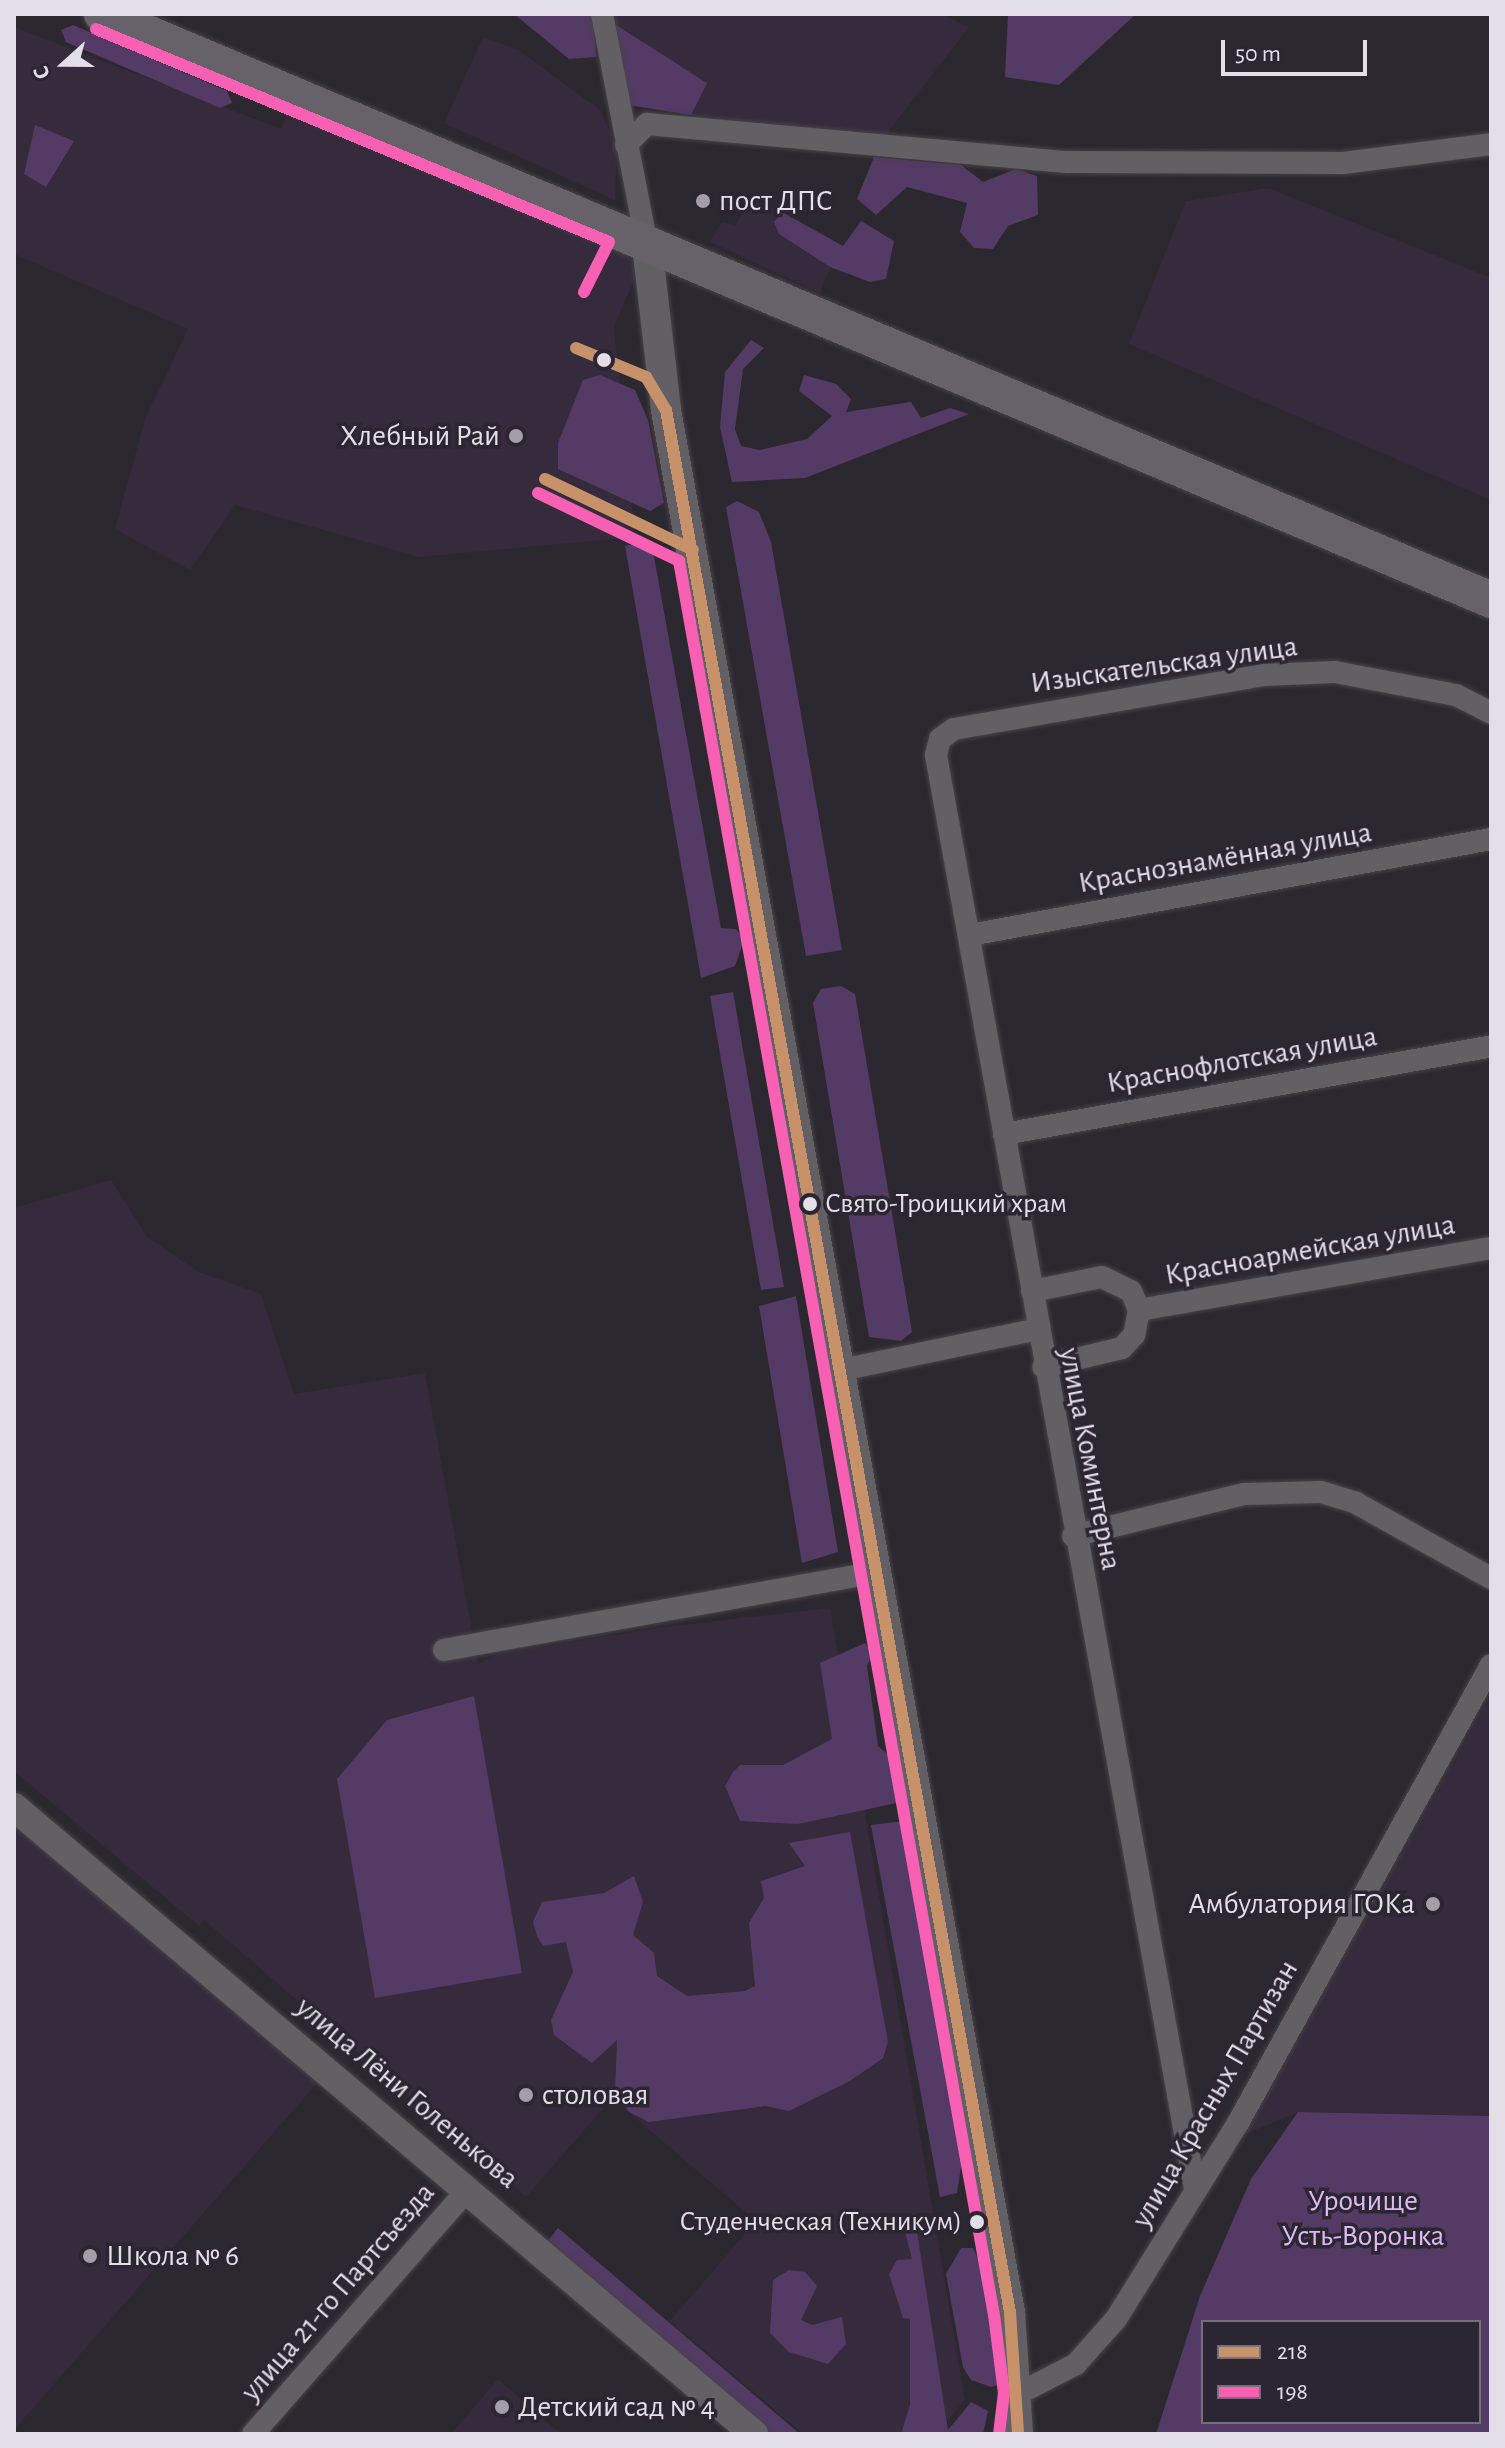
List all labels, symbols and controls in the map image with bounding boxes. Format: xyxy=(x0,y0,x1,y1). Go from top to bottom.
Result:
north arrow xyxy=(24,24,104,104)
scale bar xyxy=(1225,24,1371,74)
text: 50 m xyxy=(1235,42,1281,66)
text: С xyxy=(29,63,54,82)
place label: пост ДПС xyxy=(719,183,833,219)
marker: пост ДПС xyxy=(694,192,712,210)
unlabelled marker xyxy=(596,352,612,368)
place label: Хлебный Рай xyxy=(340,418,500,454)
marker: Хлебный Рай xyxy=(507,427,525,445)
street label: Изыскательская улица xyxy=(1028,628,1300,702)
street label: Краснознамённая улица xyxy=(1076,814,1374,902)
street label: Краснофлотская улица xyxy=(1104,1019,1380,1101)
place label: Свято-Троицкий храм xyxy=(825,1187,1067,1221)
marker: Свято-Троицкий храм xyxy=(802,1196,818,1212)
street label: Красноармейская улица xyxy=(1162,1207,1458,1293)
street label: улица Коминтерна xyxy=(1051,1345,1129,1573)
place label: Амбулатория ГОКа xyxy=(1188,1886,1415,1922)
marker: Амбулатория ГОКа xyxy=(1422,1893,1444,1915)
street label: улица Красных Партизан xyxy=(1124,1954,1306,2234)
street label: улица Лёни Голенькова xyxy=(288,1989,526,2197)
place label: столовая xyxy=(542,2077,648,2113)
marker: столовая xyxy=(517,2086,535,2104)
street label: улица 21-го Партсъезда xyxy=(233,2175,443,2409)
park label: Урочище Усть-Воронка xyxy=(1282,2183,1444,2254)
place label: Студенческая (Техникум) xyxy=(680,2205,962,2239)
marker: Студенческая (Техникум) xyxy=(969,2214,985,2230)
place label: Школа № 6 xyxy=(106,2238,239,2274)
marker: Школа № 6 xyxy=(81,2247,99,2265)
legend xyxy=(1201,2320,1481,2424)
text: 218 xyxy=(1277,2340,1308,2364)
text: 198 xyxy=(1277,2380,1308,2404)
place label: Детский сад № 4 xyxy=(518,2389,715,2425)
marker: Детский сад № 4 xyxy=(493,2398,511,2416)

